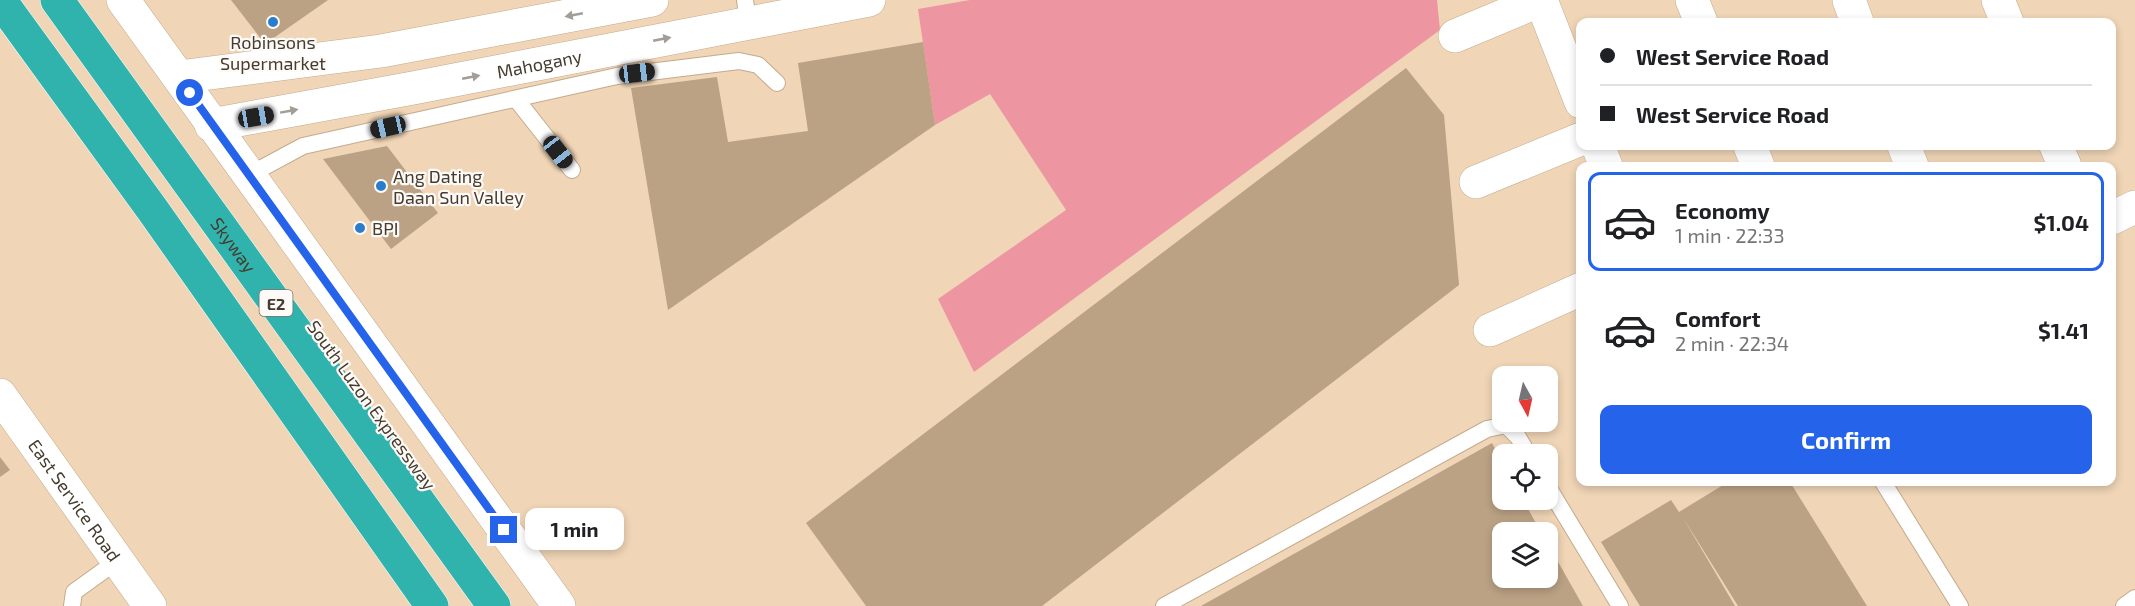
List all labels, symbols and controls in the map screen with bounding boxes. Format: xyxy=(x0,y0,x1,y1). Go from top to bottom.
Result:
one-way arrow xyxy=(565,11,584,20)
marker: Robinsons Supermarket xyxy=(266,15,280,29)
place label: Robinsons Supermarket xyxy=(220,31,326,74)
one-way arrow xyxy=(653,34,672,43)
text: West Service Road xyxy=(1636,43,1829,69)
street label: Mahogany xyxy=(495,45,584,83)
car xyxy=(618,62,656,84)
one-way arrow xyxy=(461,72,480,81)
route start xyxy=(176,79,203,106)
text: West Service Road xyxy=(1636,101,1829,127)
car xyxy=(237,105,275,129)
one-way arrow xyxy=(280,106,299,115)
car xyxy=(368,114,408,140)
car xyxy=(540,132,576,172)
place label: Ang Dating Daan Sun Valley xyxy=(393,165,524,208)
marker: Ang Dating Daan Sun Valley xyxy=(374,179,388,193)
icon: car xyxy=(1603,195,1657,249)
text: Economy xyxy=(1675,197,1770,223)
text: $1.04 xyxy=(2033,209,2089,235)
street label: Skyway xyxy=(206,213,261,277)
place label: BPI xyxy=(372,217,399,239)
marker: BPI xyxy=(353,221,367,235)
text: 1 min · 22:33 xyxy=(1675,223,1785,247)
road number: E2 xyxy=(260,290,292,316)
icon: car xyxy=(1603,303,1657,357)
text: Comfort xyxy=(1675,305,1760,331)
street label: South Luzon Expressway xyxy=(303,316,441,495)
text: $1.41 xyxy=(2038,317,2089,343)
text: 2 min · 22:34 xyxy=(1675,331,1789,355)
north arrow xyxy=(1492,366,1558,432)
map controls xyxy=(1492,366,1558,588)
button: Confirm xyxy=(1600,405,2092,474)
street label: East Service Road xyxy=(24,435,126,566)
button: locate xyxy=(1492,444,1558,510)
callout: 1 min xyxy=(525,509,624,551)
route end xyxy=(490,516,517,543)
text: 1 min xyxy=(550,517,599,541)
button: layers xyxy=(1492,522,1558,588)

